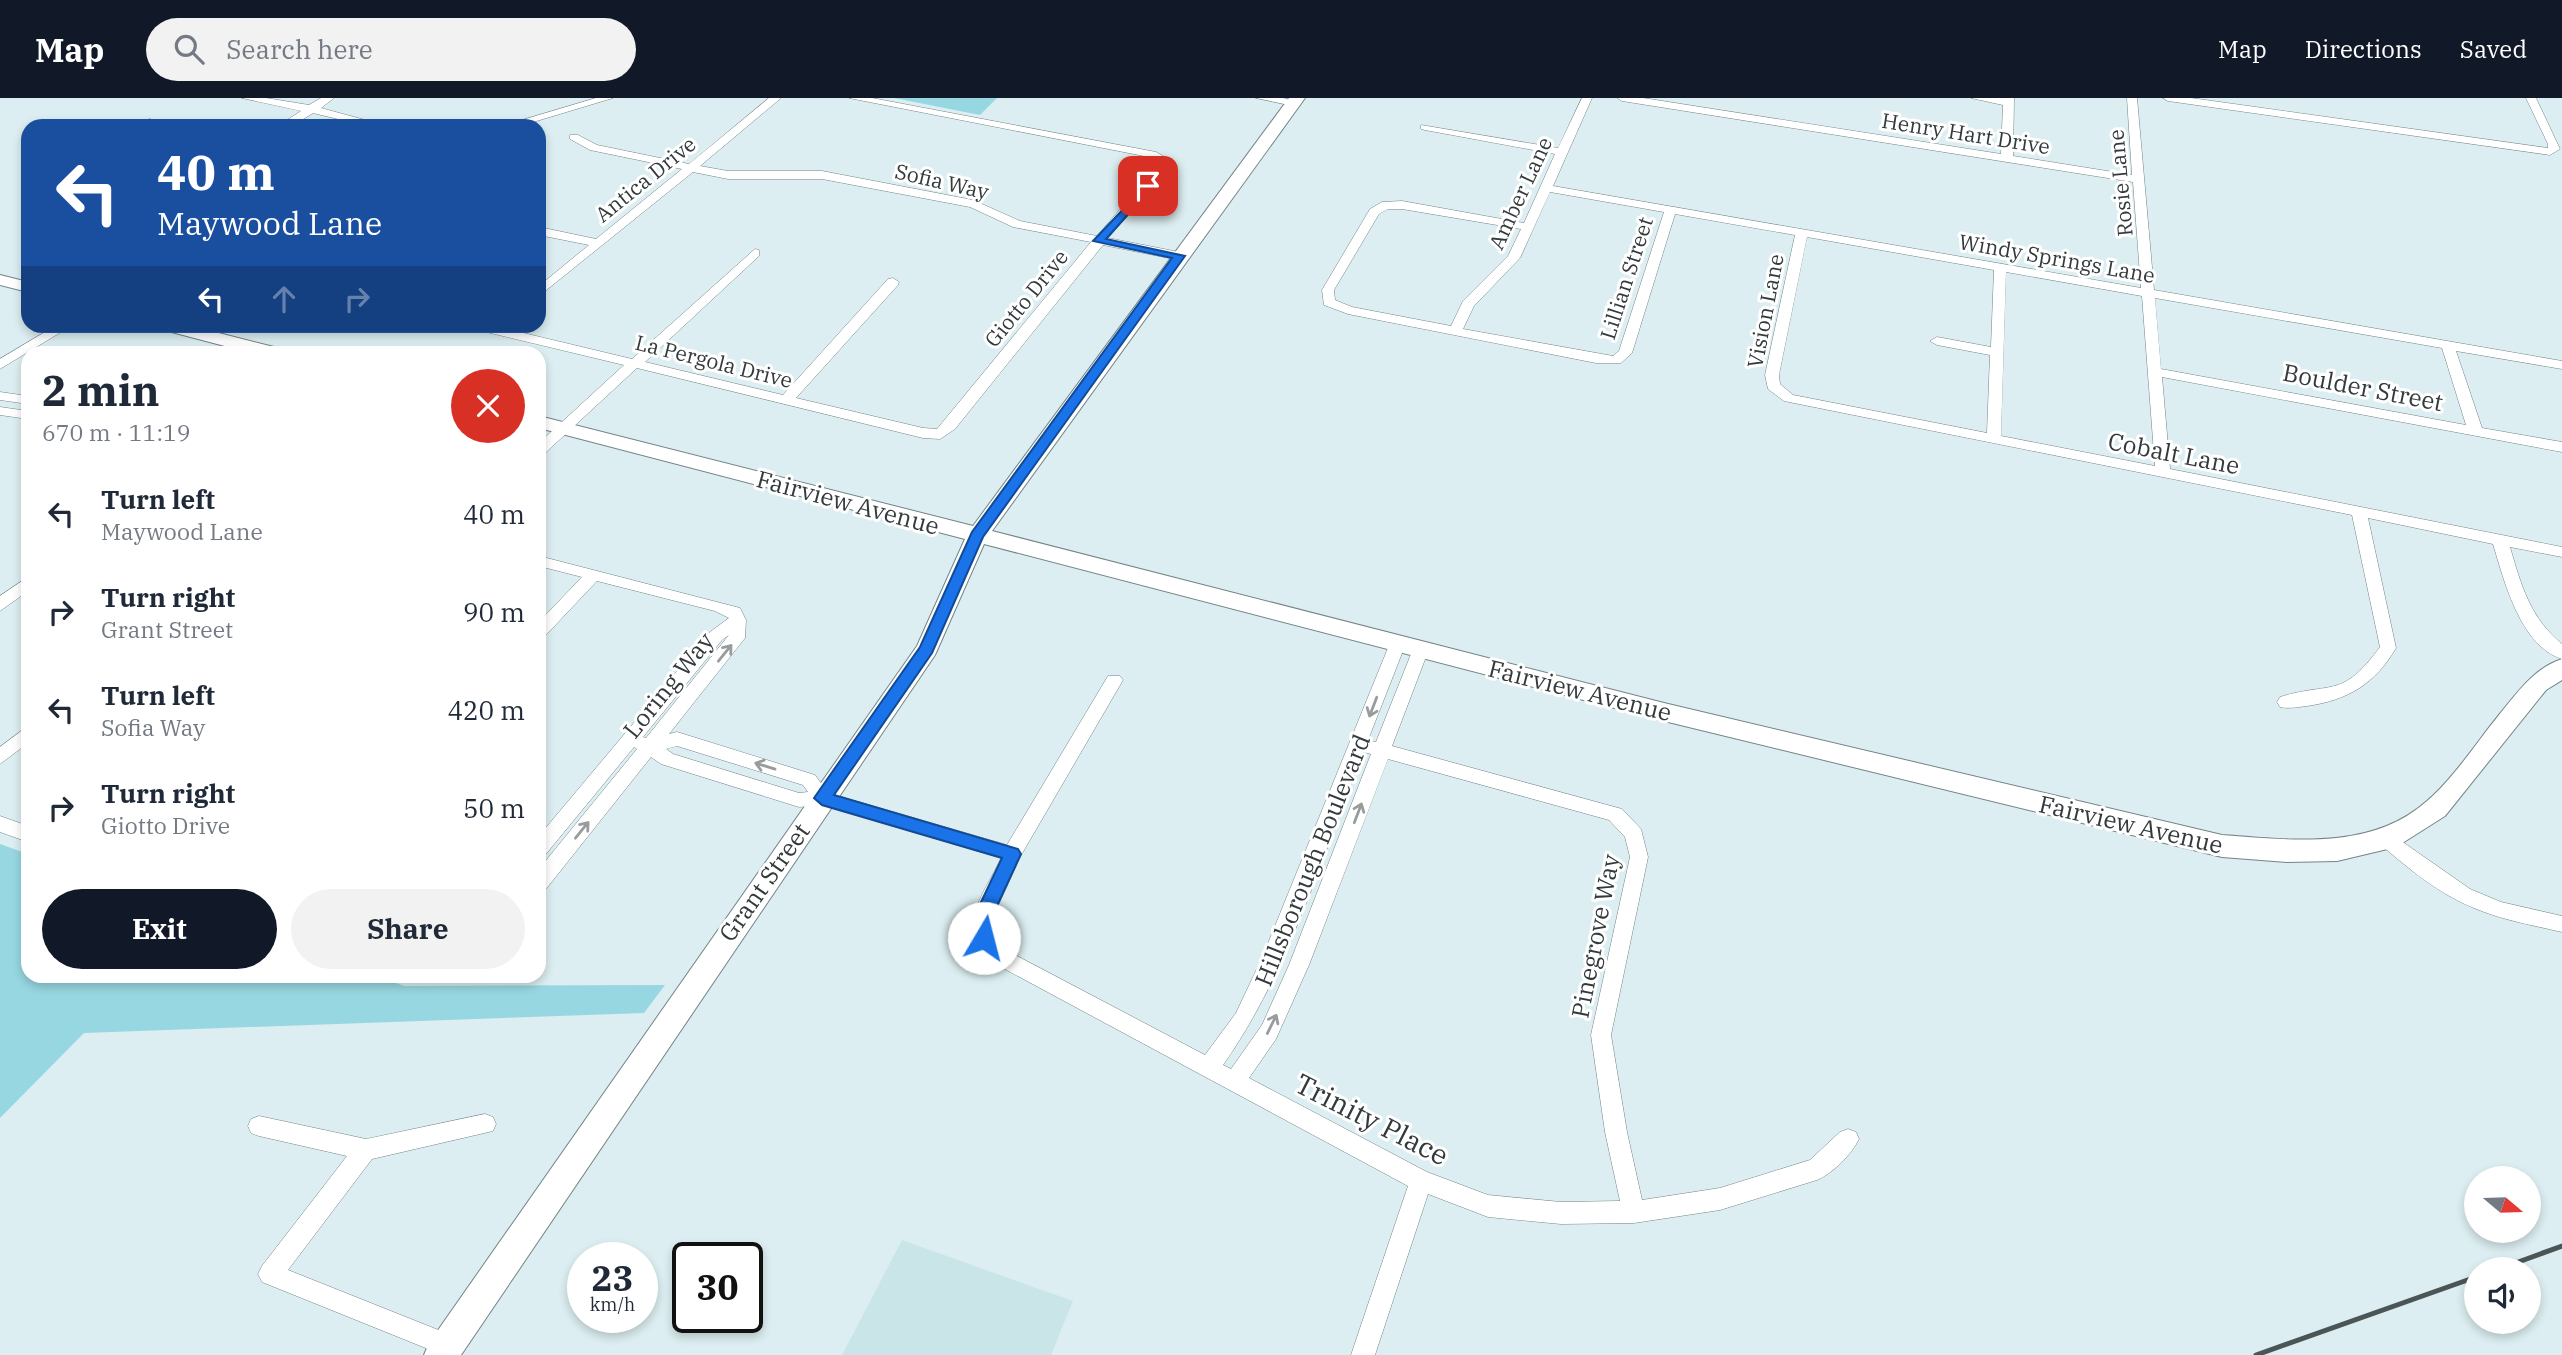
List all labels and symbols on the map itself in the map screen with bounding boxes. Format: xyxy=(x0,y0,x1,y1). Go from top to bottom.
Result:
street label: Henry Hart Drive xyxy=(1880,106,2052,160)
street label: Rosie Lane xyxy=(2101,128,2139,238)
street label: Antica Drive xyxy=(589,130,701,228)
street label: Amber Lane xyxy=(1482,132,1558,254)
pin xyxy=(1118,156,1178,216)
street label: Sofia Way xyxy=(892,157,992,206)
street label: Lillian Street xyxy=(1593,213,1659,343)
street label: Windy Springs Lane xyxy=(1957,227,2157,289)
street label: Giotto Drive xyxy=(978,243,1074,353)
street label: Vision Lane xyxy=(1740,252,1790,370)
street label: La Pergola Drive xyxy=(633,328,795,394)
street label: Boulder Street xyxy=(2280,356,2446,418)
street label: Cobalt Lane xyxy=(2105,425,2243,481)
street label: Fairview Avenue xyxy=(753,462,943,542)
street label: Loring Way xyxy=(615,625,721,745)
one-way arrow xyxy=(717,645,733,663)
street label: Fairview Avenue xyxy=(1485,652,1675,728)
one-way arrow xyxy=(1366,695,1379,717)
street label: Hillsborough Boulevard xyxy=(1247,729,1377,991)
one-way arrow xyxy=(755,759,777,772)
street label: Fairview Avenue xyxy=(2036,787,2226,861)
one-way arrow xyxy=(1353,803,1365,825)
street label: Grant Street xyxy=(711,816,817,948)
one-way arrow xyxy=(574,822,589,840)
street label: Pinegrove Way xyxy=(1563,851,1627,1021)
position arrow xyxy=(947,901,1021,975)
one-way arrow xyxy=(1266,1014,1280,1035)
street label: Trinity Place xyxy=(1289,1065,1455,1173)
north arrow xyxy=(2464,1166,2541,1242)
speed limit sign: 30 xyxy=(672,1242,763,1333)

